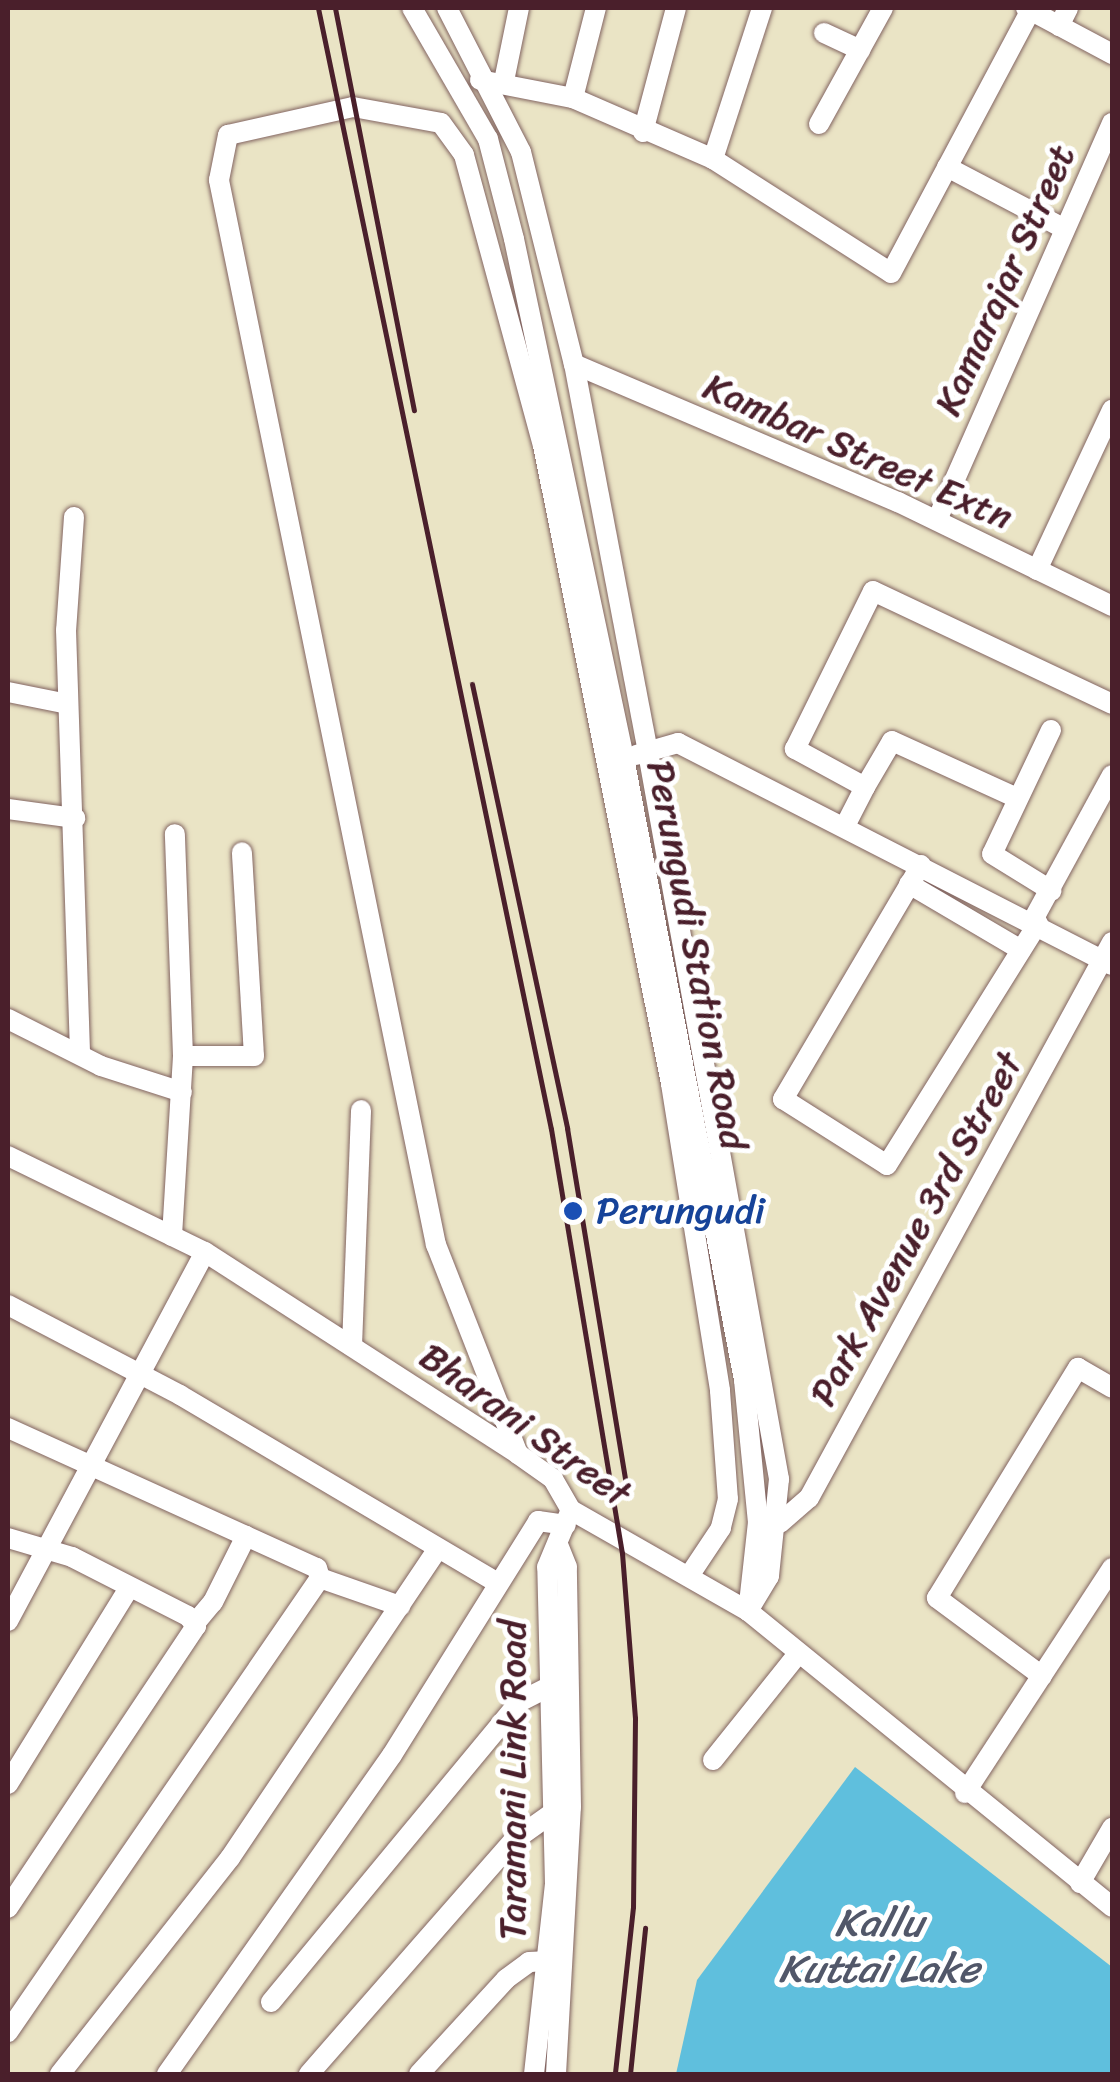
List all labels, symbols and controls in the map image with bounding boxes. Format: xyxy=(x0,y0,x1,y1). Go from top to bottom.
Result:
street label: Kamarajar Street xyxy=(925,138,1085,422)
street label: Kambar Street Extn xyxy=(696,363,1020,541)
street label: Perungudi Station Road xyxy=(637,756,757,1154)
street label: Park Avenue 3rd Street xyxy=(800,1045,1032,1413)
place label: Perungudi xyxy=(596,1188,765,1234)
marker: Perungudi xyxy=(560,1198,586,1224)
street label: Bharani Street xyxy=(411,1333,639,1517)
street label: Taramani Link Road xyxy=(490,1620,536,1940)
water label: Kallu Kuttai Lake xyxy=(779,1899,979,1993)

